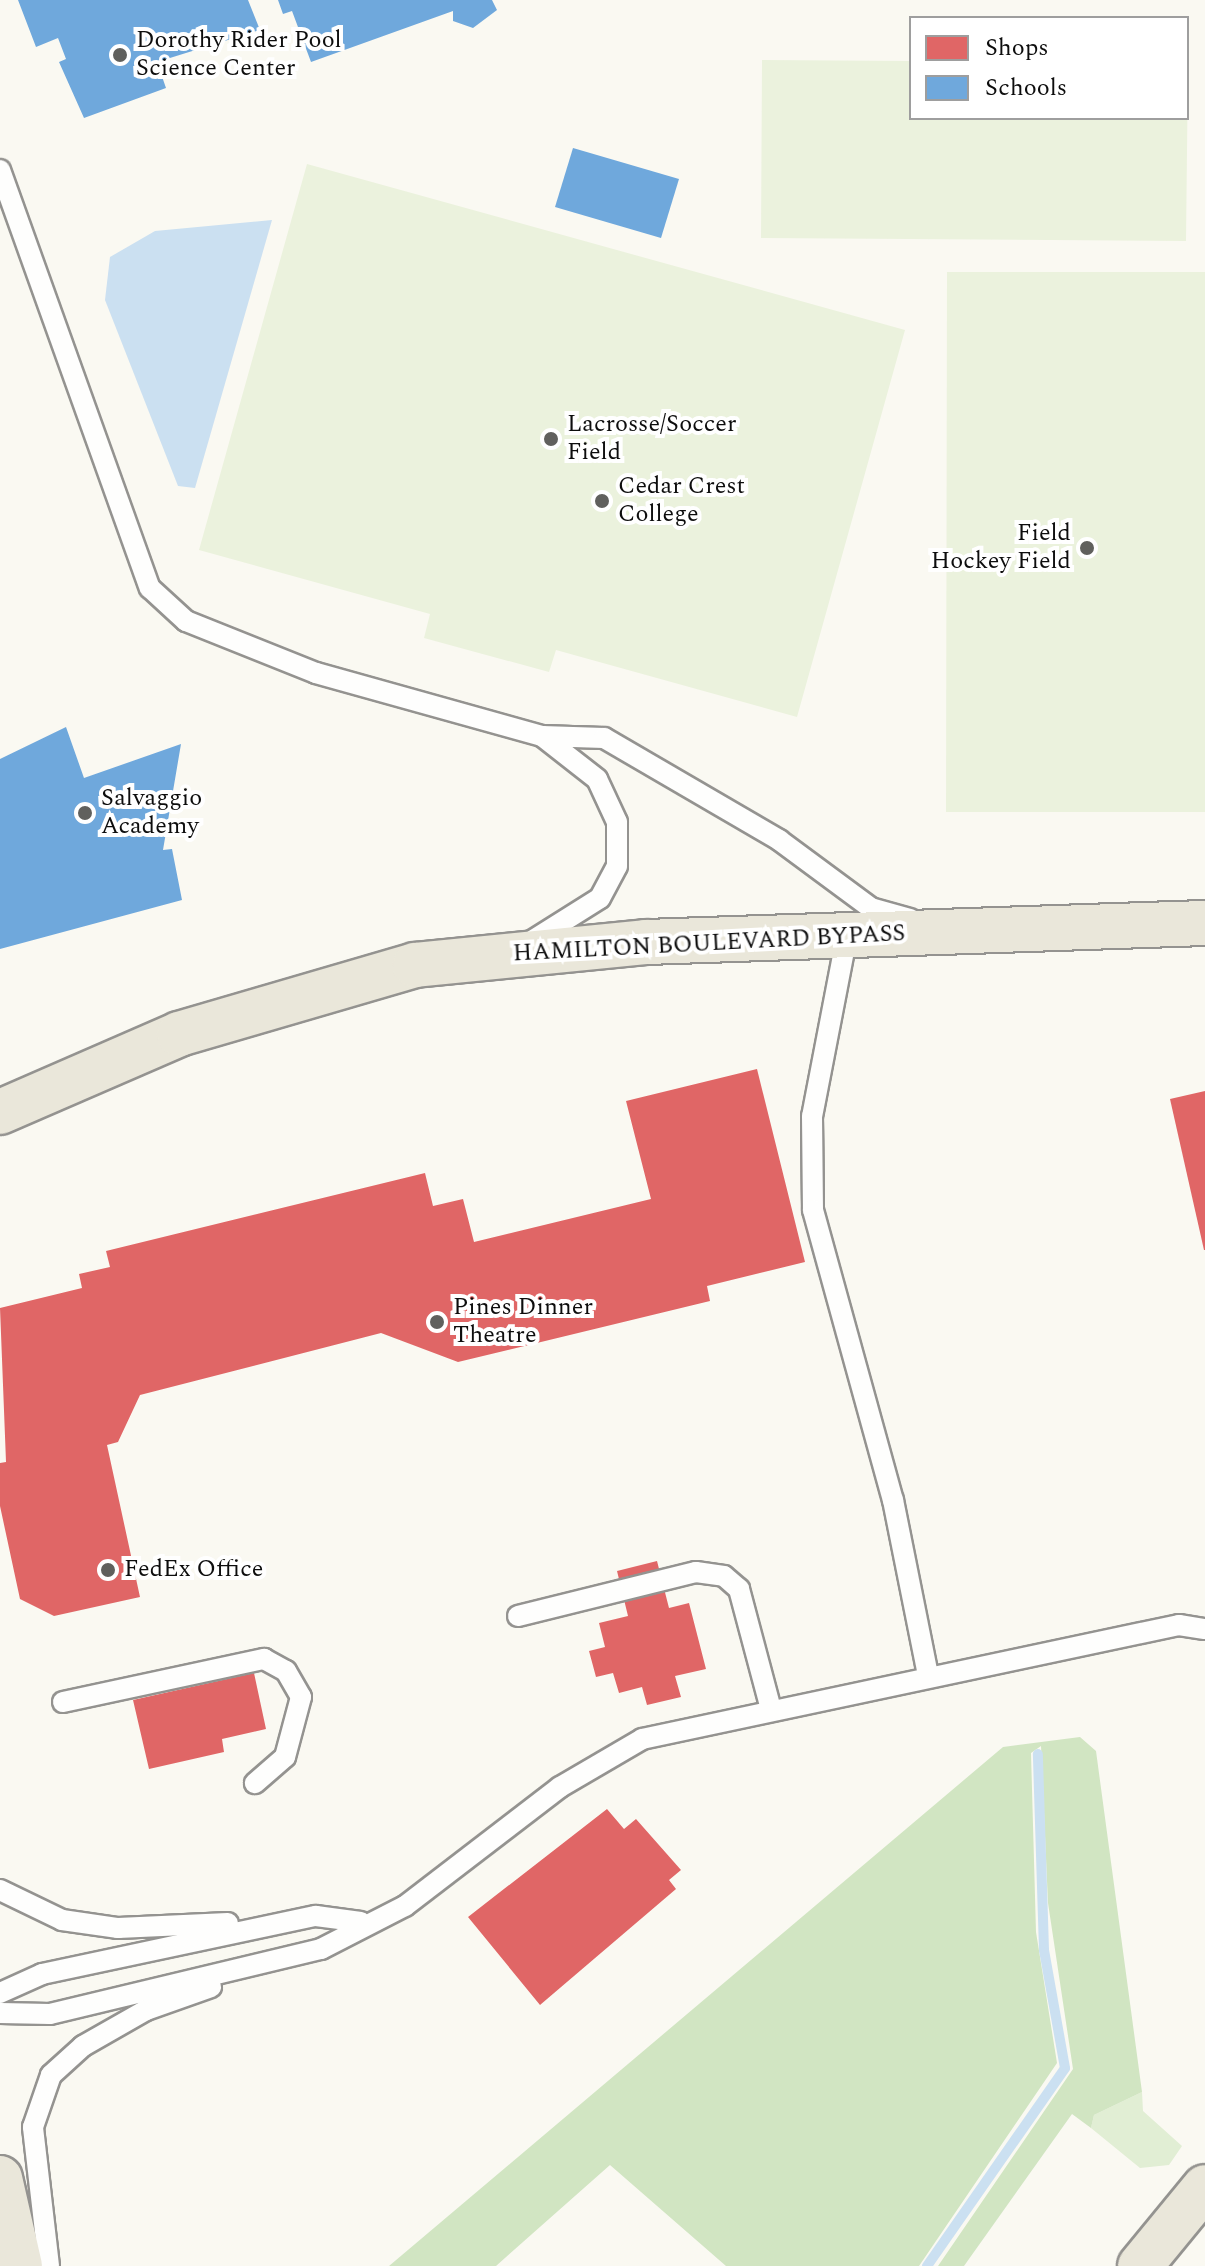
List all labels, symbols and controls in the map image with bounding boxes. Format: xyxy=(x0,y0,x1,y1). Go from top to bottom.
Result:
legend xyxy=(909,16,1189,120)
place label: Dorothy Rider Pool Science Center xyxy=(136,27,342,83)
text: Shops xyxy=(985,30,1049,66)
marker: Dorothy Rider Pool Science Center xyxy=(111,46,129,64)
text: Schools xyxy=(985,70,1067,106)
place label: Lacrosse/Soccer Field xyxy=(567,411,736,467)
marker: Lacrosse/Soccer Field xyxy=(542,430,560,448)
place label: Cedar Crest College xyxy=(618,473,745,529)
marker: Cedar Crest College xyxy=(593,492,611,510)
place label: Field Hockey Field xyxy=(931,520,1071,576)
marker: Field Hockey Field xyxy=(1078,539,1096,557)
place label: Salvaggio Academy xyxy=(101,785,202,841)
marker: Salvaggio Academy xyxy=(76,804,94,822)
street label: HAMILTON BOULEVARD BYPASS xyxy=(512,919,906,969)
place label: Pines Dinner Theatre xyxy=(453,1294,593,1350)
marker: Pines Dinner Theatre xyxy=(428,1313,446,1331)
place label: FedEx Office xyxy=(124,1556,263,1584)
marker: FedEx Office xyxy=(99,1561,117,1579)

